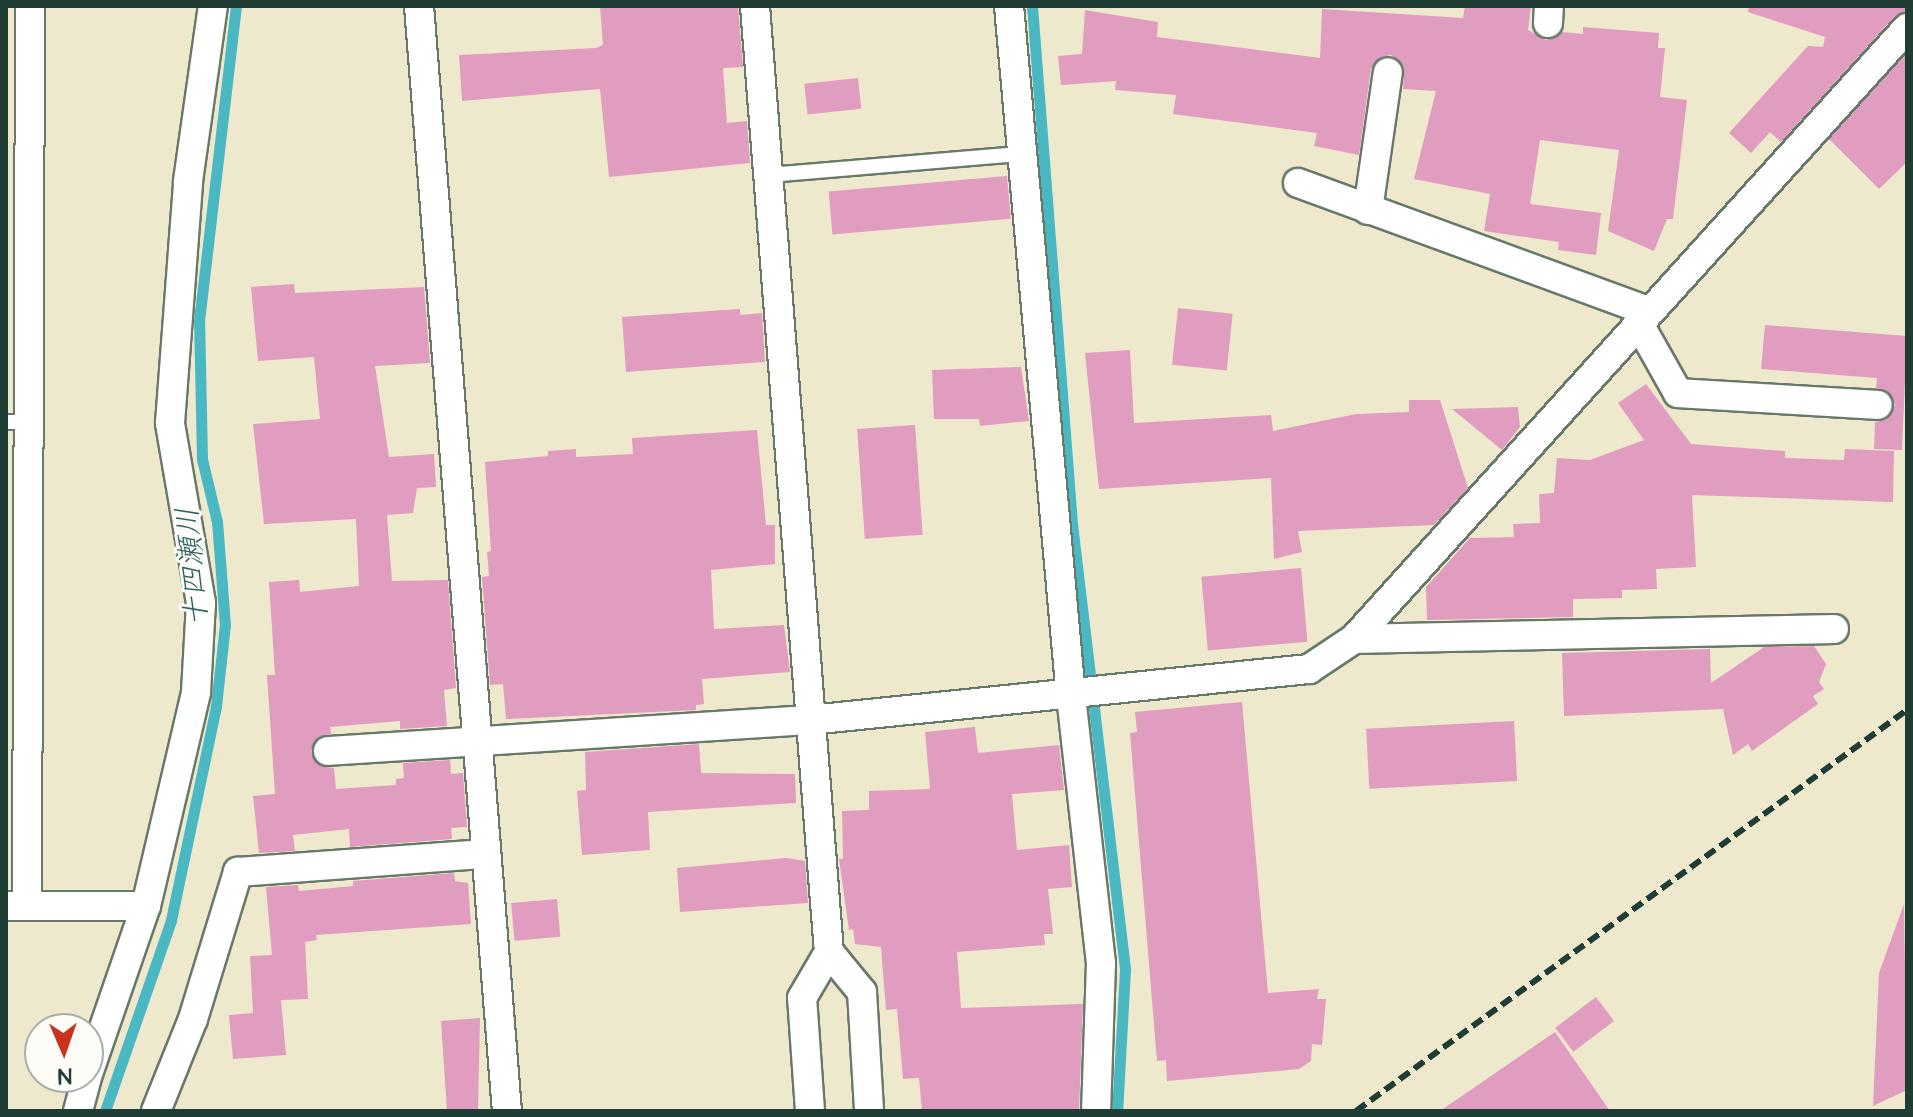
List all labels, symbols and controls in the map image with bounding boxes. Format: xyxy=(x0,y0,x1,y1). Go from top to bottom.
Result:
water label: 十四瀬川 xyxy=(170,506,216,628)
north arrow xyxy=(24,1013,104,1093)
text: N xyxy=(57,1060,72,1091)

